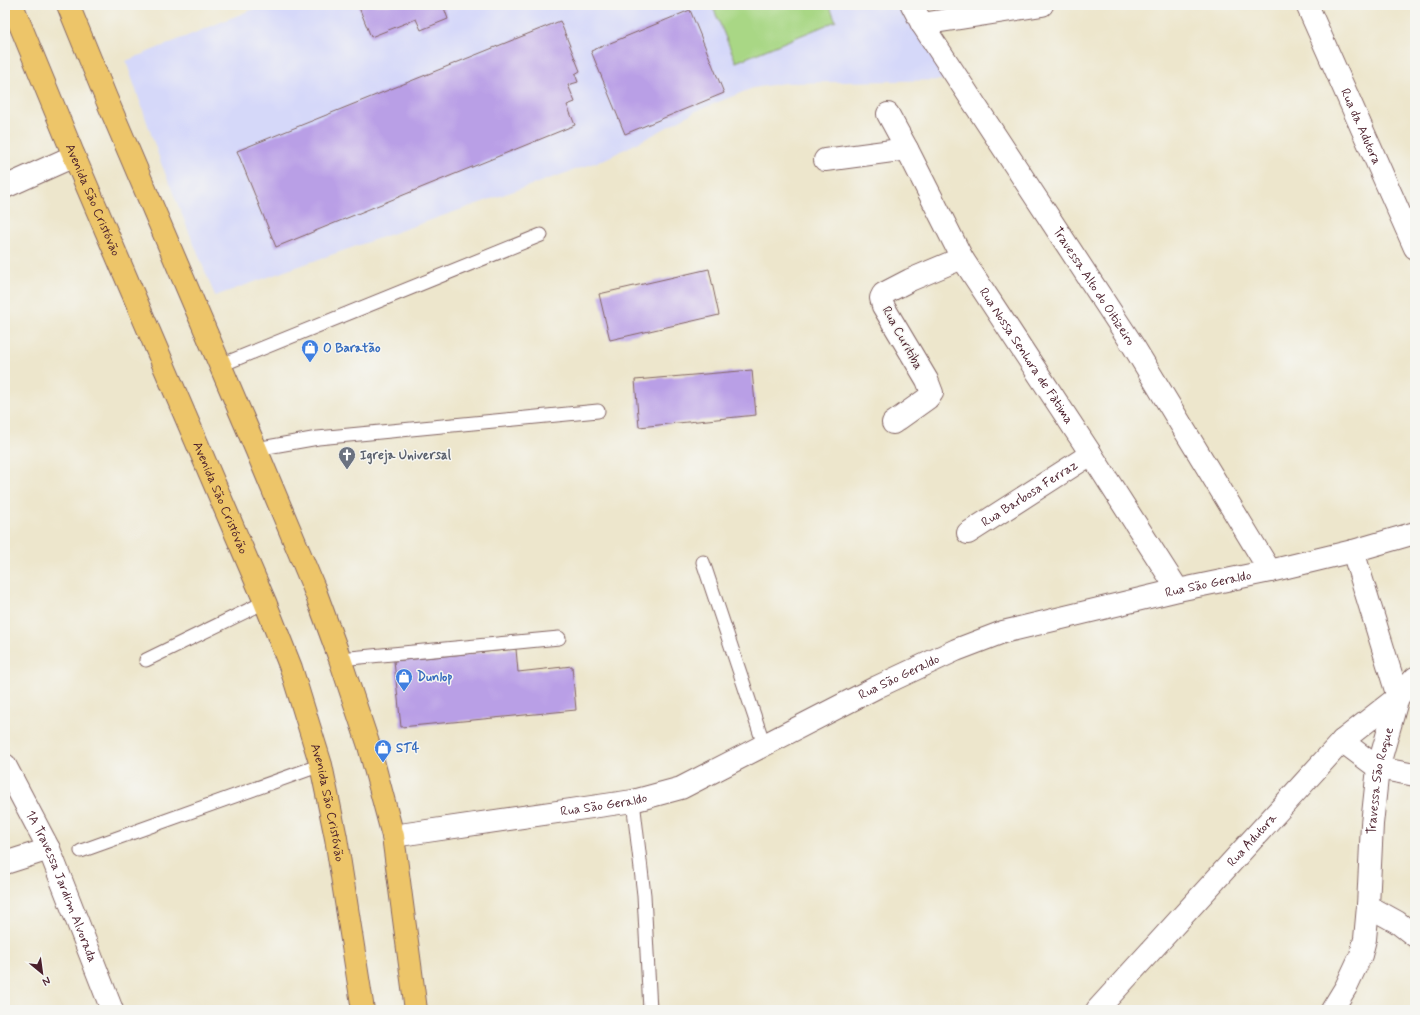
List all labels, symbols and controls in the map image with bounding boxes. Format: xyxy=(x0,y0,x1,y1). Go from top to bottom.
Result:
street label: Rua da Adutora xyxy=(1337,86,1385,168)
street label: Avenida São Cristóvão xyxy=(61,141,125,259)
street label: Travessa Alto do Oitizeiro xyxy=(1049,224,1139,349)
street label: Rua Nossa Senhora de Fàtima xyxy=(975,284,1078,428)
street label: Rua Curitiba xyxy=(878,303,927,373)
shop icon: O Baratão xyxy=(300,338,320,363)
place label: O Baratão xyxy=(323,340,381,357)
street label: Avenida São Cristóvão xyxy=(189,439,252,557)
church icon: Igreja Universal xyxy=(337,445,357,470)
place label: Igreja Universal xyxy=(360,447,452,465)
street label: Rua Barbosa Ferraz xyxy=(978,456,1081,531)
street label: Rua São Geraldo xyxy=(1163,567,1253,601)
street label: Rua São Geraldo xyxy=(856,650,943,704)
shop icon: Dunlop xyxy=(394,667,414,692)
place label: Dunlop xyxy=(417,669,453,686)
street label: Travessa São Roque xyxy=(1363,725,1398,835)
shop icon: ST4 xyxy=(373,738,393,763)
place label: ST4 xyxy=(396,740,420,757)
street label: Avenida São Cristóvão xyxy=(306,741,348,863)
street label: Rua São Geraldo xyxy=(559,789,649,820)
street label: 1A Travessa Jardim Alvorada xyxy=(22,807,101,965)
street label: Rua Adutora xyxy=(1223,809,1281,870)
north arrow xyxy=(22,953,62,993)
text: N xyxy=(40,973,53,989)

